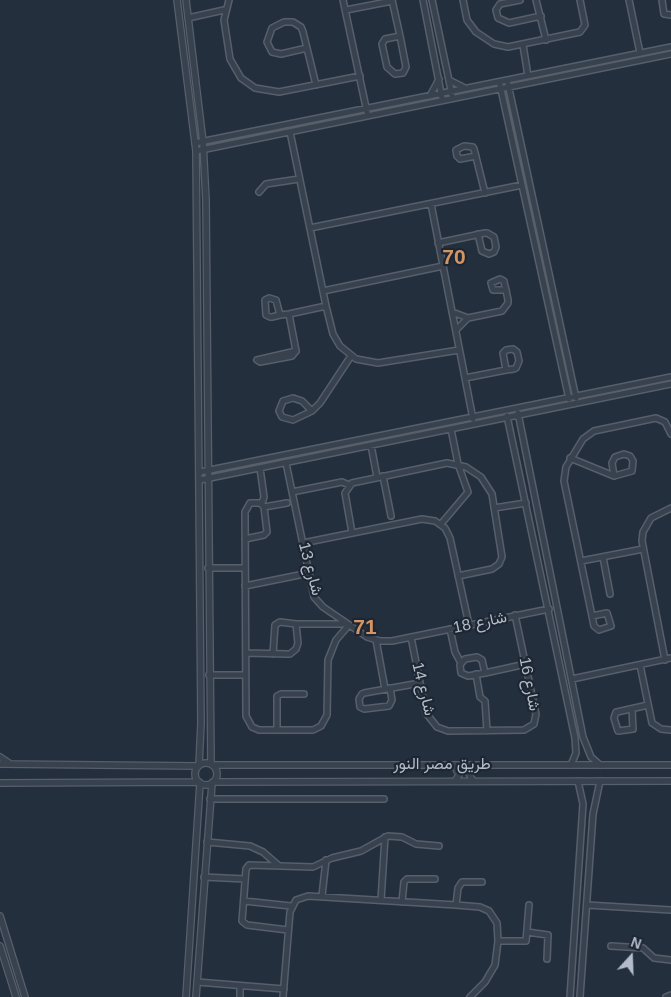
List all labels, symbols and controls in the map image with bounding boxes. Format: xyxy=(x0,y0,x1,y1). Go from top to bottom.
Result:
district label: 70 xyxy=(442,245,466,271)
street label: شارع 13 xyxy=(294,540,326,598)
street label: شارع 18 xyxy=(451,608,509,638)
district label: 71 xyxy=(353,615,377,641)
street label: شارع 16 xyxy=(514,655,544,713)
street label: شارع 14 xyxy=(407,660,439,718)
street label: طريق مصر النور xyxy=(393,755,491,775)
north arrow xyxy=(606,932,656,982)
text: N xyxy=(629,934,644,952)

